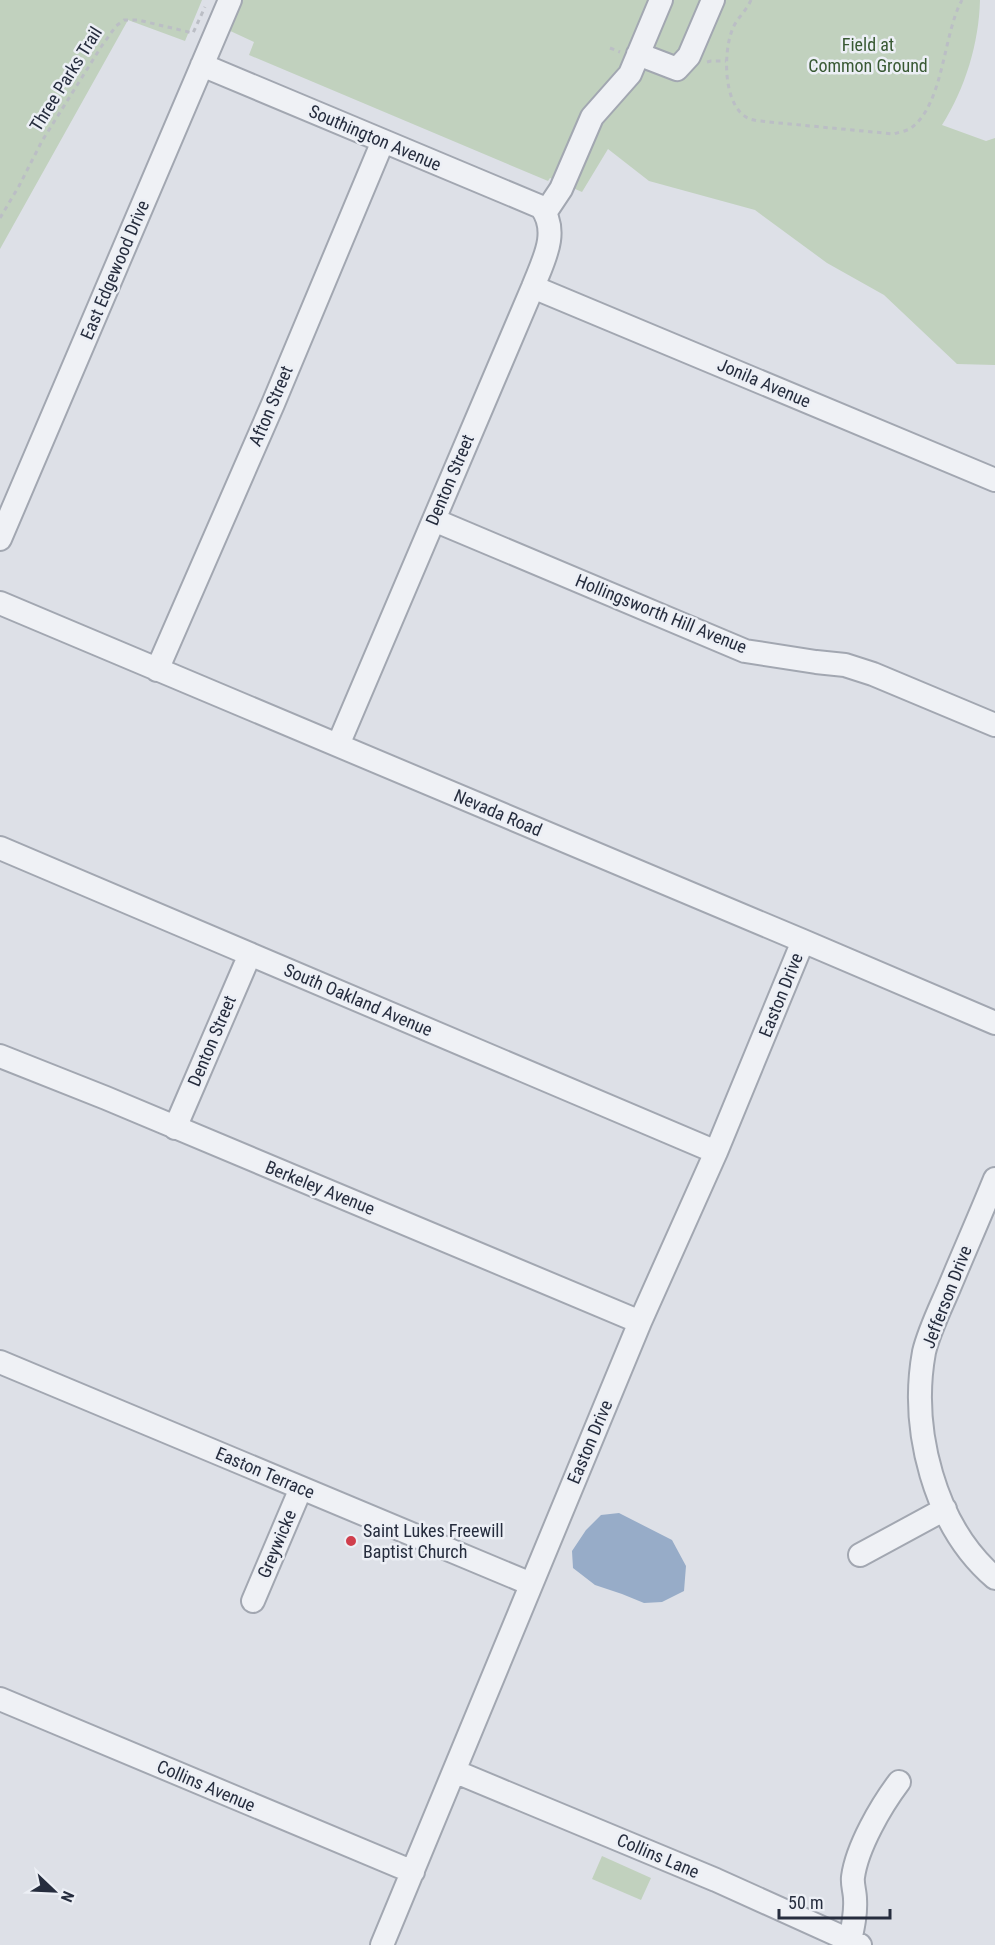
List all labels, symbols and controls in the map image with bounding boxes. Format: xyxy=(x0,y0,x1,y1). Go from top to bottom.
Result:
street label: Three Parks Trail xyxy=(25,23,106,135)
park label: Field at Common Ground xyxy=(808,34,928,76)
street label: Southington Avenue xyxy=(306,100,445,175)
street label: East Edgewood Drive xyxy=(76,197,153,342)
street label: Jonila Avenue xyxy=(714,353,814,412)
street label: Afton Street xyxy=(244,362,297,449)
street label: Denton Street xyxy=(421,431,478,528)
street label: Hollingsworth Hill Avenue xyxy=(573,570,750,657)
street label: Nevada Road xyxy=(451,785,545,840)
street label: Easton Drive xyxy=(754,950,807,1040)
street label: South Oakland Avenue xyxy=(281,959,436,1040)
street label: Denton Street xyxy=(183,992,240,1089)
street label: Berkeley Avenue xyxy=(262,1156,378,1219)
street label: Jefferson Drive xyxy=(917,1243,976,1351)
street label: Easton Drive xyxy=(563,1397,617,1487)
street label: Easton Terrace xyxy=(213,1442,318,1503)
street label: Greywicke xyxy=(253,1506,300,1581)
place label: Saint Lukes Freewill Baptist Church xyxy=(363,1520,504,1562)
marker: Saint Lukes Freewill Baptist Church xyxy=(344,1534,358,1548)
street label: Collins Avenue xyxy=(154,1755,258,1816)
street label: Collins Lane xyxy=(614,1829,702,1882)
north arrow xyxy=(24,1861,84,1921)
scale bar xyxy=(779,1882,890,1920)
text: N xyxy=(57,1888,78,1905)
text: 50 m xyxy=(788,1892,823,1913)

